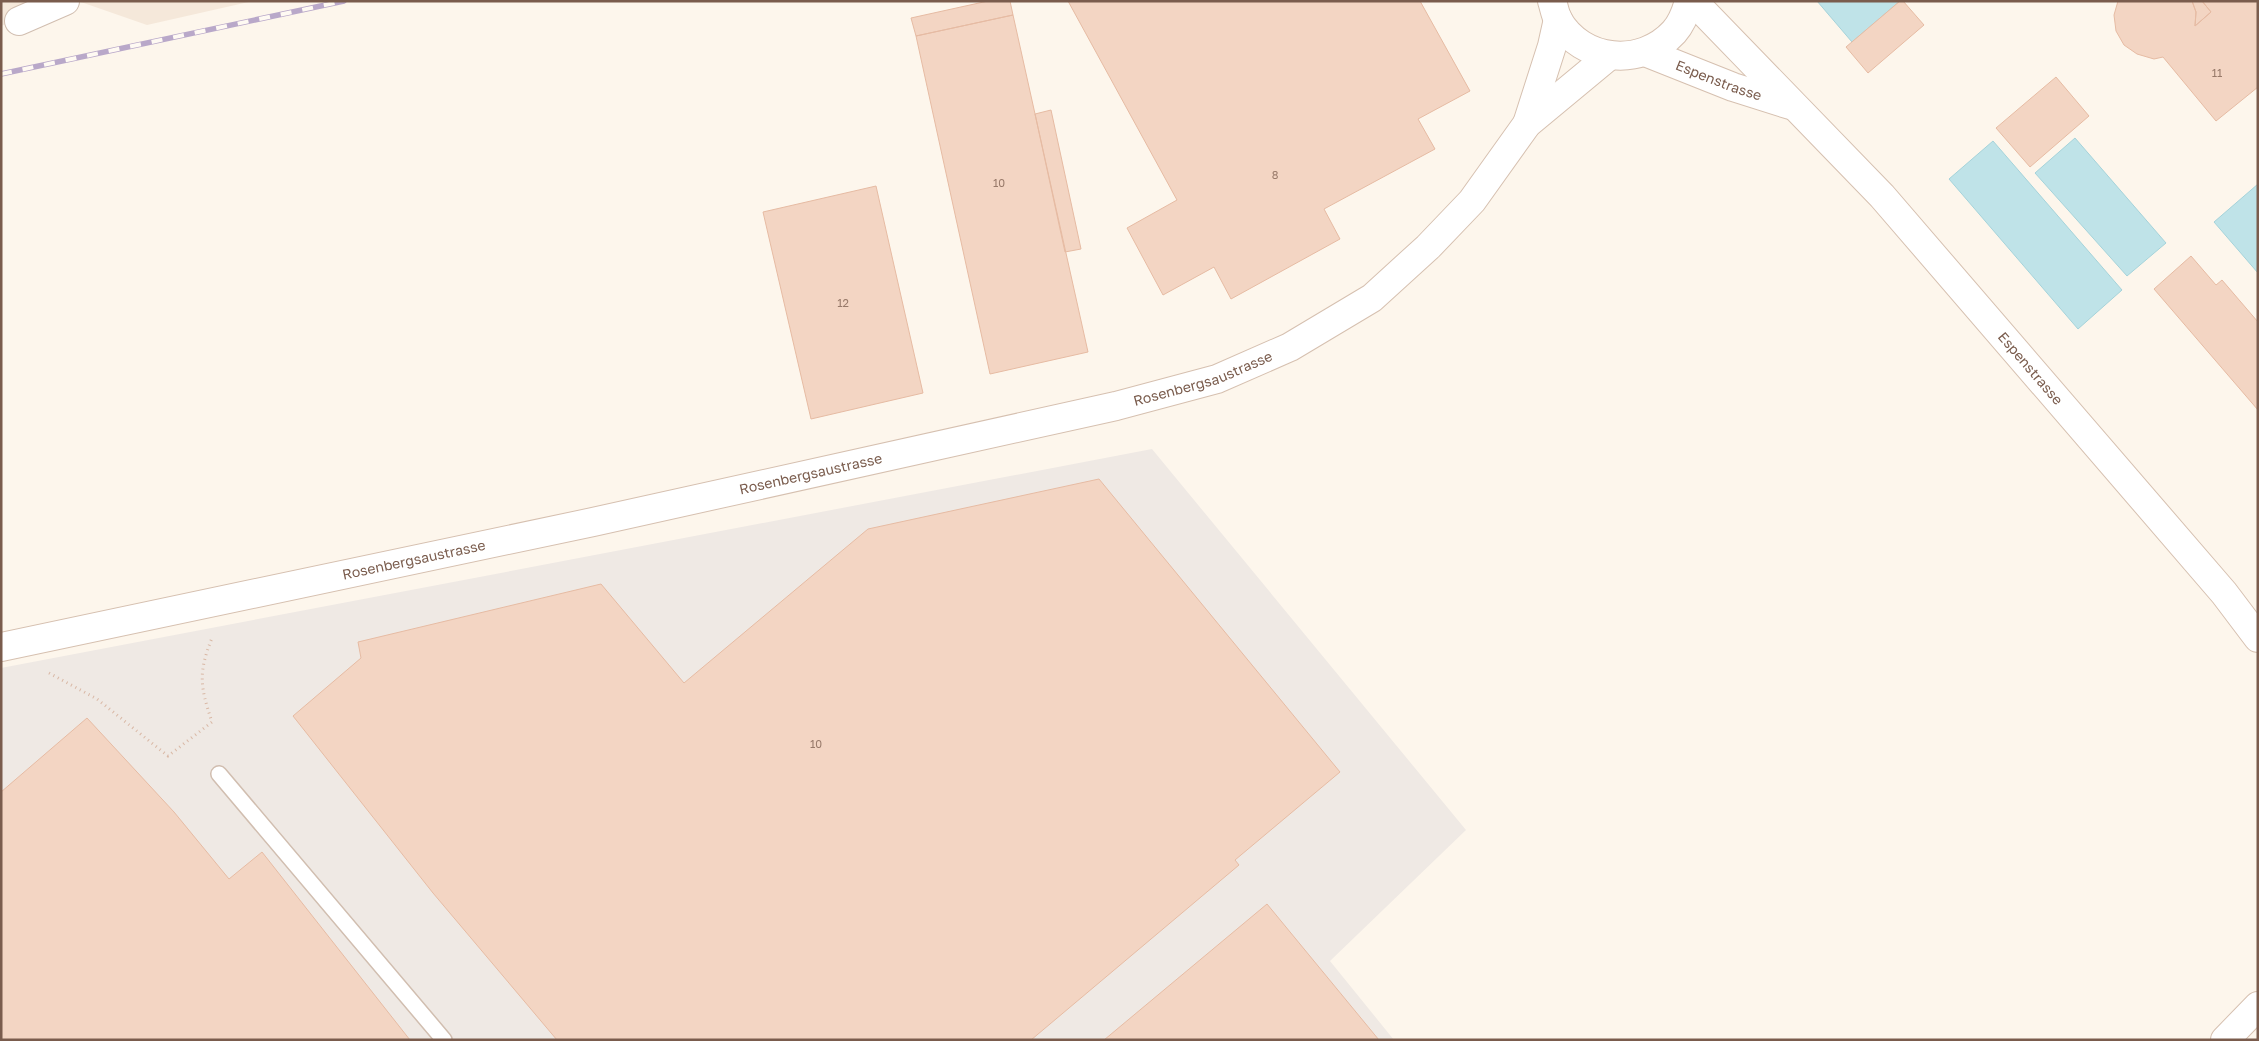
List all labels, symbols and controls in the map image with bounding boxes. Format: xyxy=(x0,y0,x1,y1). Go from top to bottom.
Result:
street label: Espenstrasse xyxy=(1673,56,1764,104)
house number: 11 xyxy=(2212,66,2222,79)
house number: 8 xyxy=(1272,168,1279,181)
house number: 10 xyxy=(993,176,1005,189)
house number: 12 xyxy=(837,296,849,309)
street label: Espenstrasse xyxy=(1995,328,2067,408)
street label: Rosenbergsaustrasse xyxy=(1131,347,1275,409)
street label: Rosenbergsaustrasse xyxy=(738,449,884,497)
street label: Rosenbergsaustrasse xyxy=(341,536,487,583)
house number: 10 xyxy=(810,737,822,750)

